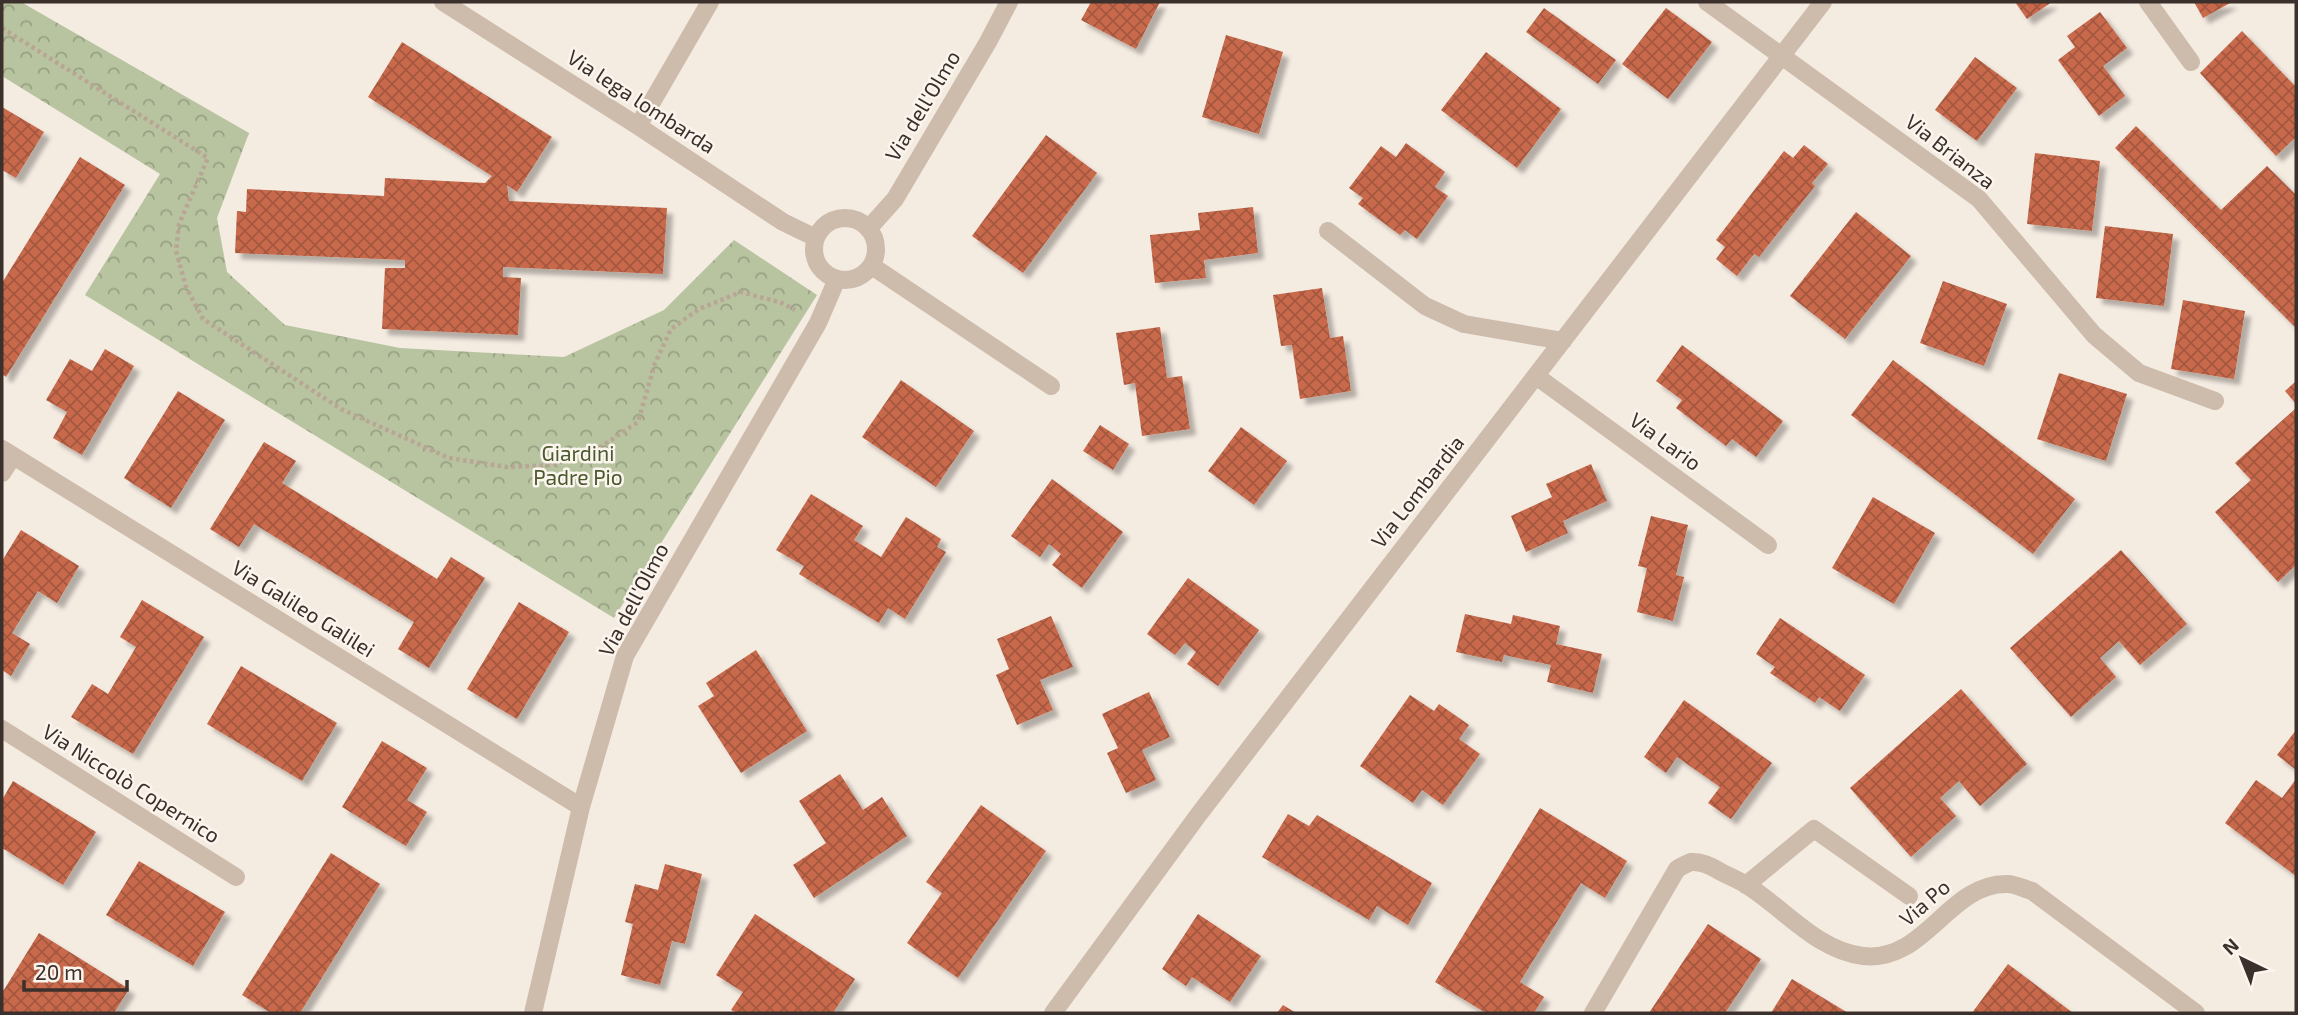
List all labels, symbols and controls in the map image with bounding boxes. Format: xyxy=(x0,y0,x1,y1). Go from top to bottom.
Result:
street label: Via lega lombarda xyxy=(563,44,720,158)
street label: Via dell'Olmo xyxy=(879,45,965,165)
street label: Via Brianza xyxy=(1901,108,2001,194)
street label: Via Lario xyxy=(1625,407,1706,475)
street label: Via Lombardia xyxy=(1365,430,1468,552)
park label: Giardini Padre Pio xyxy=(533,440,623,489)
street label: Via dell'Olmo xyxy=(592,538,673,660)
street label: Via Galileo Galilei xyxy=(228,554,380,662)
street label: Via Niccolò Copernico xyxy=(38,718,225,847)
street label: Via Po xyxy=(1894,873,1954,930)
north arrow xyxy=(2207,924,2277,994)
text: N xyxy=(2217,933,2243,959)
scale bar xyxy=(24,948,128,992)
text: 20 m xyxy=(35,959,83,984)

